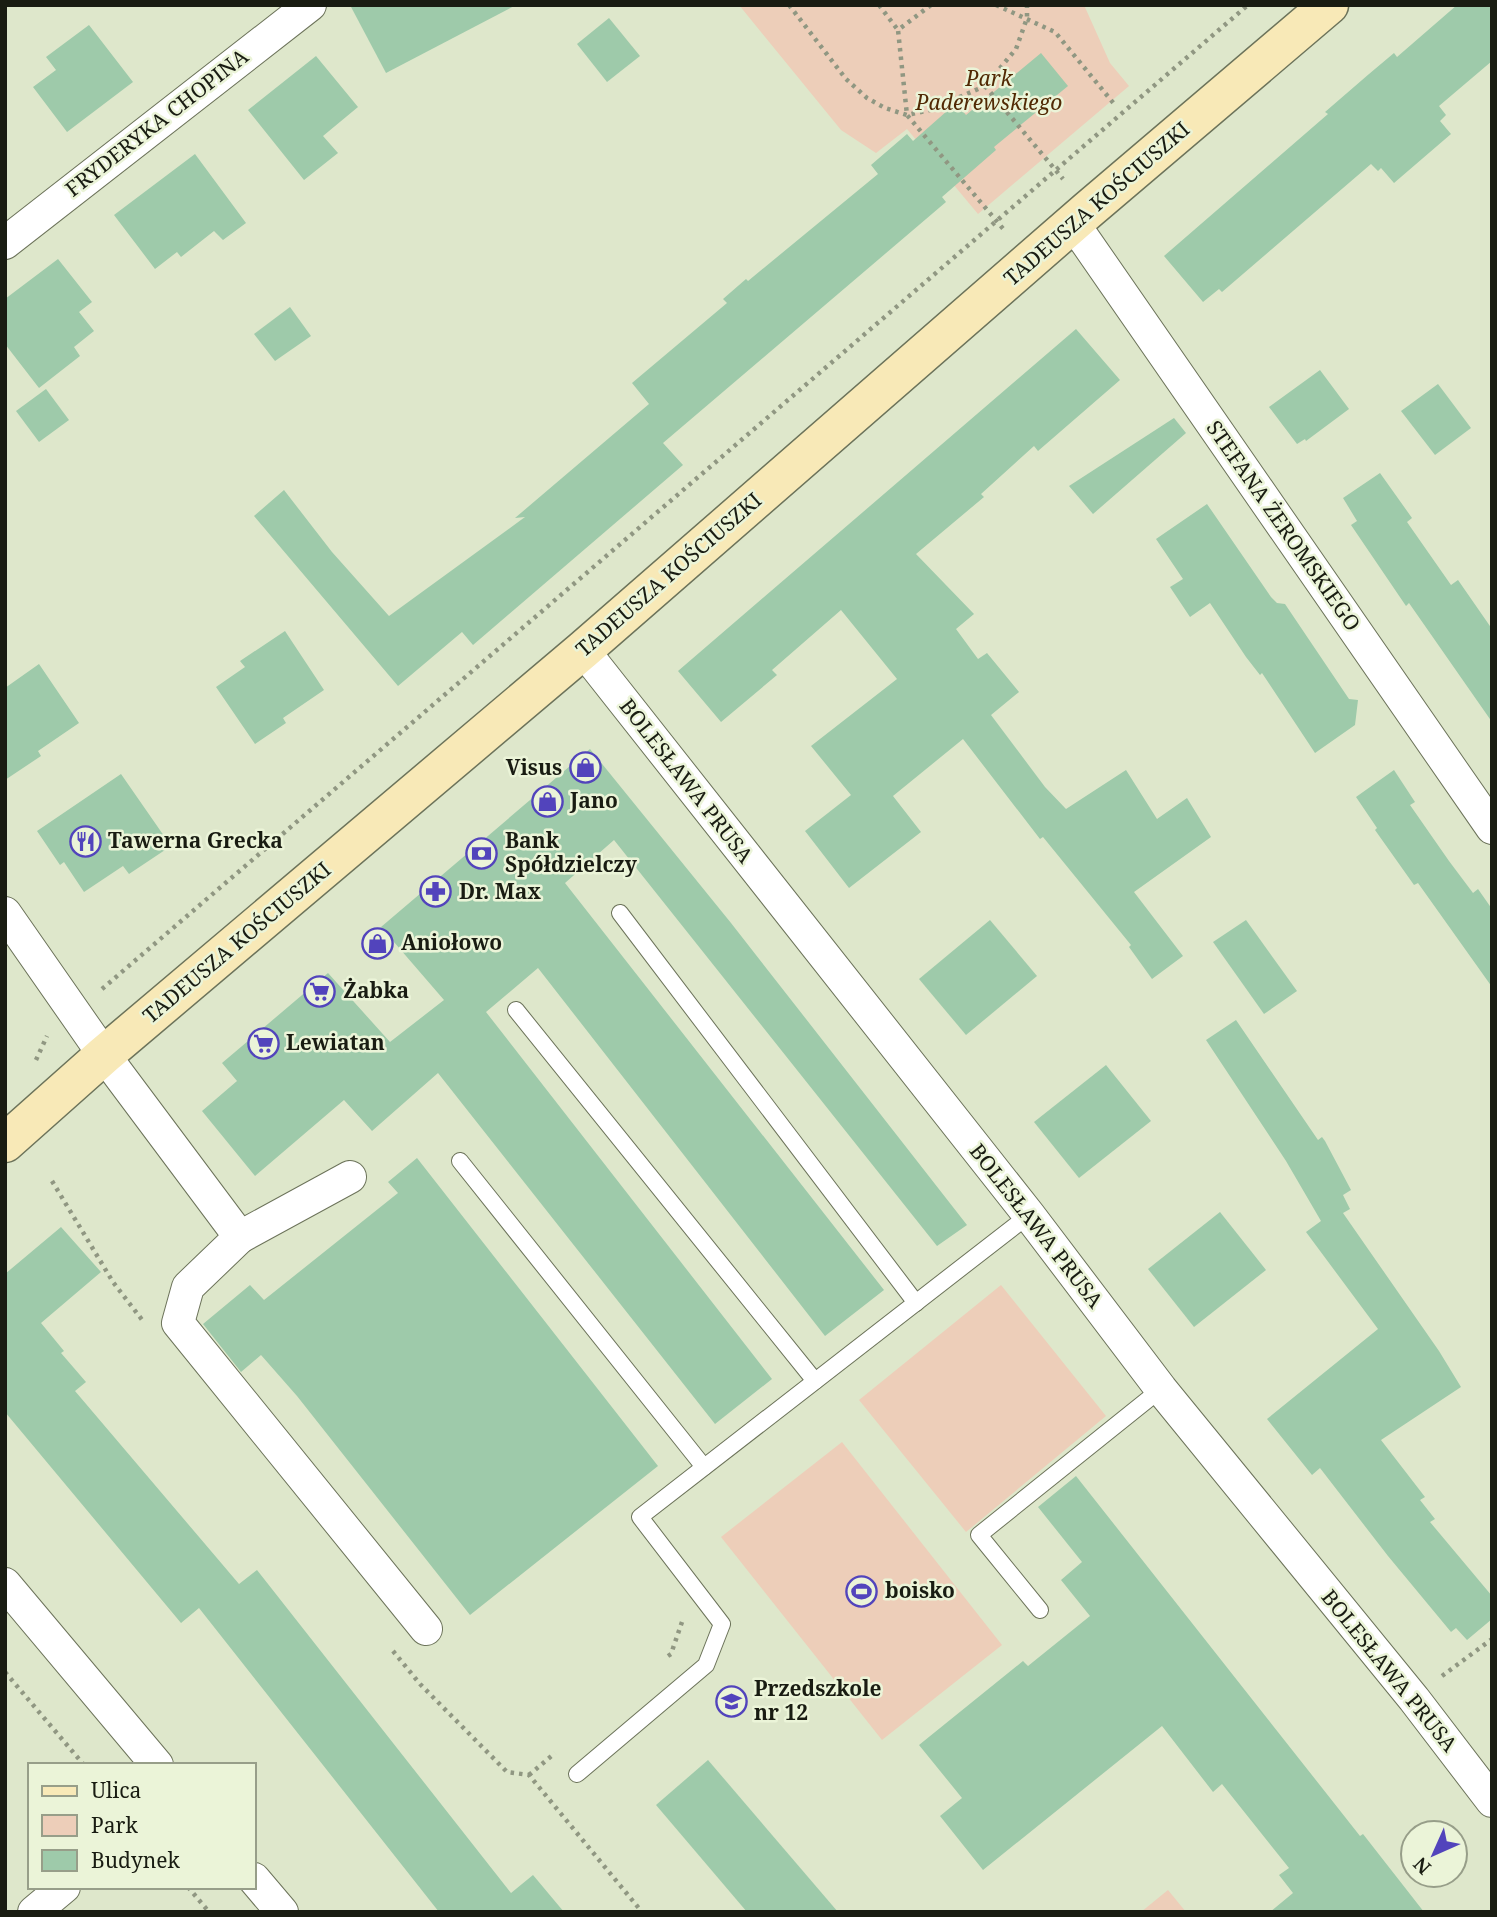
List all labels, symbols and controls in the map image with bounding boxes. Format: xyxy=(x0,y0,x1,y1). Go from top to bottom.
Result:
street label: FRYDERYKA CHOPINA xyxy=(59,42,254,202)
park label: Park Paderewskiego xyxy=(915,64,1062,116)
street label: TADEUSZA KOŚCIUSZKI xyxy=(998,115,1195,292)
street label: STEFANA ŻEROMSKIEGO xyxy=(1200,415,1367,636)
street label: TADEUSZA KOŚCIUSZKI xyxy=(570,486,767,663)
street label: BOLESŁAWA PRUSA xyxy=(614,692,760,868)
shop icon: Visus xyxy=(568,751,602,785)
place label: Visus xyxy=(506,753,562,781)
shop icon: Jano xyxy=(530,784,564,818)
place label: Jano xyxy=(569,786,618,814)
restaurant icon: Tawerna Grecka xyxy=(68,824,102,858)
place label: Tawerna Grecka xyxy=(108,826,283,854)
place label: Bank Spółdzielczy xyxy=(505,826,638,878)
bank icon: Bank Spółdzielczy xyxy=(465,836,499,870)
street label: TADEUSZA KOŚCIUSZKI xyxy=(137,855,336,1029)
pharmacy icon: Dr. Max xyxy=(419,875,453,909)
place label: Dr. Max xyxy=(459,877,541,905)
shop icon: Aniołowo xyxy=(361,926,395,960)
place label: Aniołowo xyxy=(401,928,502,956)
supermarket icon: Żabka xyxy=(303,974,337,1008)
place label: Żabka xyxy=(343,976,409,1004)
supermarket icon: Lewiatan xyxy=(246,1026,280,1060)
place label: Lewiatan xyxy=(286,1028,385,1056)
street label: BOLESŁAWA PRUSA xyxy=(964,1137,1110,1313)
sports icon: boisko xyxy=(845,1574,879,1608)
place label: boisko xyxy=(885,1576,955,1604)
street label: BOLESŁAWA PRUSA xyxy=(1316,1583,1464,1758)
place label: Przedszkole nr 12 xyxy=(754,1674,882,1726)
school or university icon: Przedszkole nr 12 xyxy=(714,1684,748,1718)
legend xyxy=(28,1763,256,1889)
text: Ulica xyxy=(91,1776,141,1804)
text: Park xyxy=(91,1811,138,1839)
north arrow xyxy=(1399,1819,1469,1889)
text: Budynek xyxy=(91,1846,181,1874)
text: N xyxy=(1407,1852,1436,1881)

